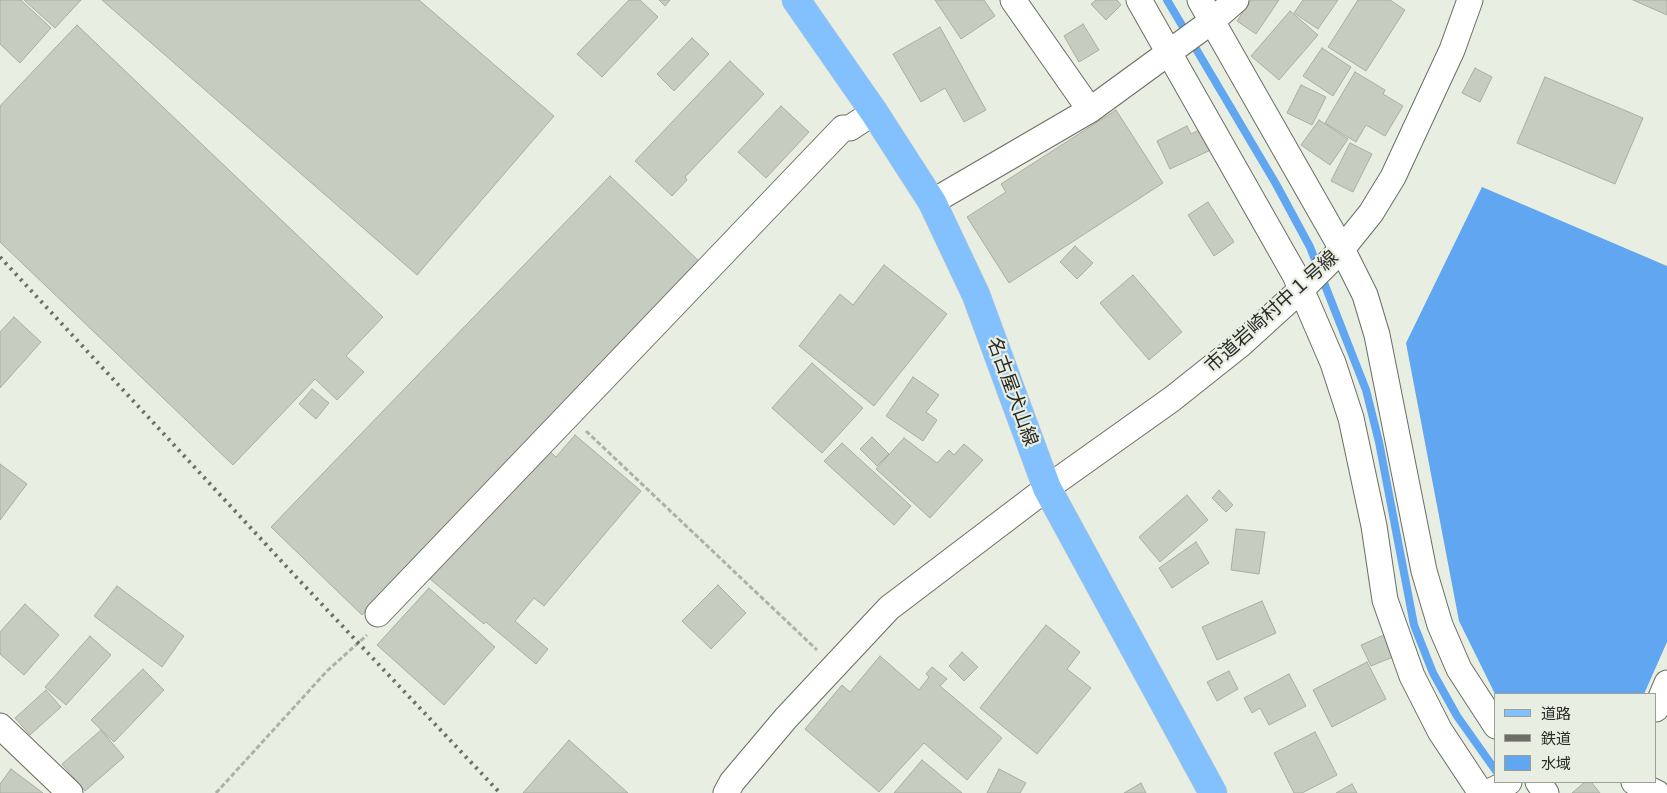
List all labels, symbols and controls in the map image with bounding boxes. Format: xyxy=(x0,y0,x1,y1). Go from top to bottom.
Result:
street label: 市道岩崎村中１号線 xyxy=(1201,246,1343,378)
street label: 名古屋犬山線 xyxy=(982,335,1042,449)
legend xyxy=(1494,693,1657,783)
text: 道路 xyxy=(1541,705,1571,723)
text: 鉄道 xyxy=(1541,730,1571,748)
text: 水域 xyxy=(1541,755,1571,773)

